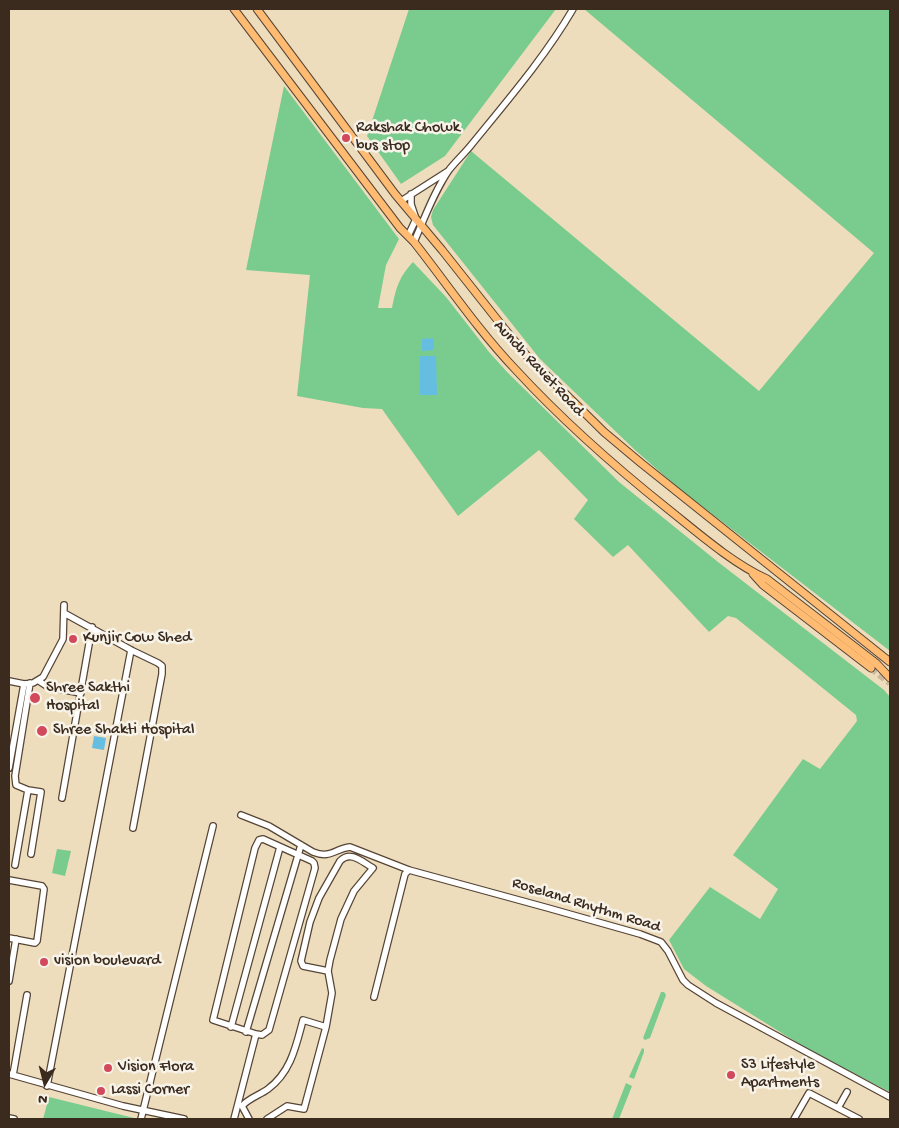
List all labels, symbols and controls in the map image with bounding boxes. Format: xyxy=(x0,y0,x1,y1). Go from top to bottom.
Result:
place label: Rakshak Chowk bus stop xyxy=(356,119,460,157)
marker: Rakshak Chowk bus stop xyxy=(340,132,352,144)
street label: Aundh Ravet Road xyxy=(489,317,587,421)
place label: Kunjir Cow Shed xyxy=(83,629,191,649)
marker: Kunjir Cow Shed xyxy=(67,633,79,645)
place label: Shree Sakthi Hospital xyxy=(46,679,130,717)
marker: Shree Sakthi Hospital xyxy=(28,691,42,705)
place label: Shree Shakti Hospital xyxy=(53,721,194,741)
marker: Shree Shakti Hospital xyxy=(35,724,49,738)
street label: Roseland Rhythm Road xyxy=(510,874,662,938)
place label: vision boulevard xyxy=(54,952,161,972)
marker: vision boulevard xyxy=(38,956,50,968)
place label: S3 Lifestyle Apartments xyxy=(741,1056,819,1094)
north arrow xyxy=(20,1058,70,1108)
place label: Vision Flora xyxy=(118,1058,194,1078)
marker: Vision Flora xyxy=(102,1062,114,1074)
marker: S3 Lifestyle Apartments xyxy=(725,1069,737,1081)
place label: Lassi Corner xyxy=(111,1081,189,1101)
marker: Lassi Corner xyxy=(95,1085,107,1097)
text: N xyxy=(37,1089,49,1107)

